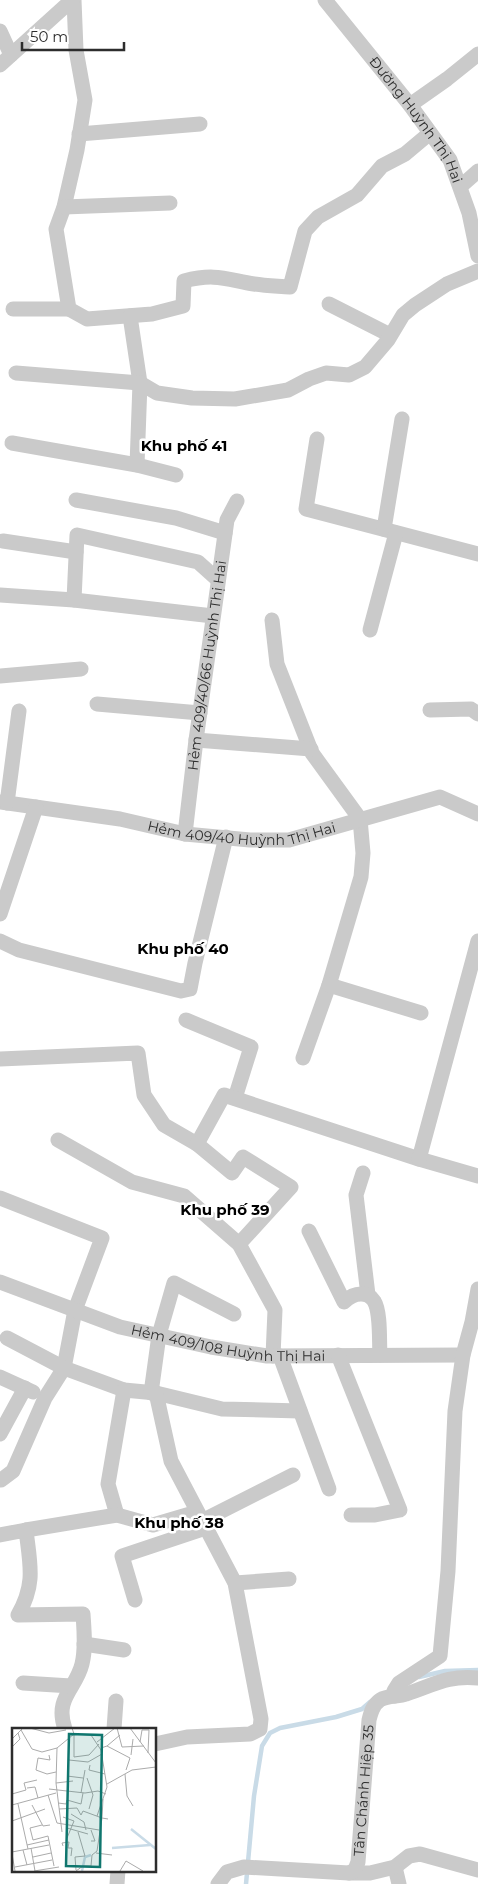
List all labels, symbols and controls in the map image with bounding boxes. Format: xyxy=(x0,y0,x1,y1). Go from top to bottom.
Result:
scale bar xyxy=(22,20,125,52)
text: 50 m xyxy=(30,27,68,46)
street label: Đường Huỳnh Thị Hai xyxy=(365,53,466,185)
district label: Khu phố 41 xyxy=(141,436,227,455)
street label: Hẻm 409/40/66 Huỳnh Thị Hai xyxy=(184,559,230,771)
street label: Hẻm 409/40 Huỳnh Thị Hai xyxy=(146,817,338,849)
district label: Khu phố 40 xyxy=(137,939,229,958)
district label: Khu phố 39 xyxy=(180,1200,270,1219)
street label: Hẻm 409/108 Huỳnh Thị Hai xyxy=(129,1321,325,1365)
district label: Khu phố 38 xyxy=(134,1513,224,1532)
street label: Tân Chánh Hiệp 35 xyxy=(349,1724,378,1857)
inset map xyxy=(12,1728,156,1872)

